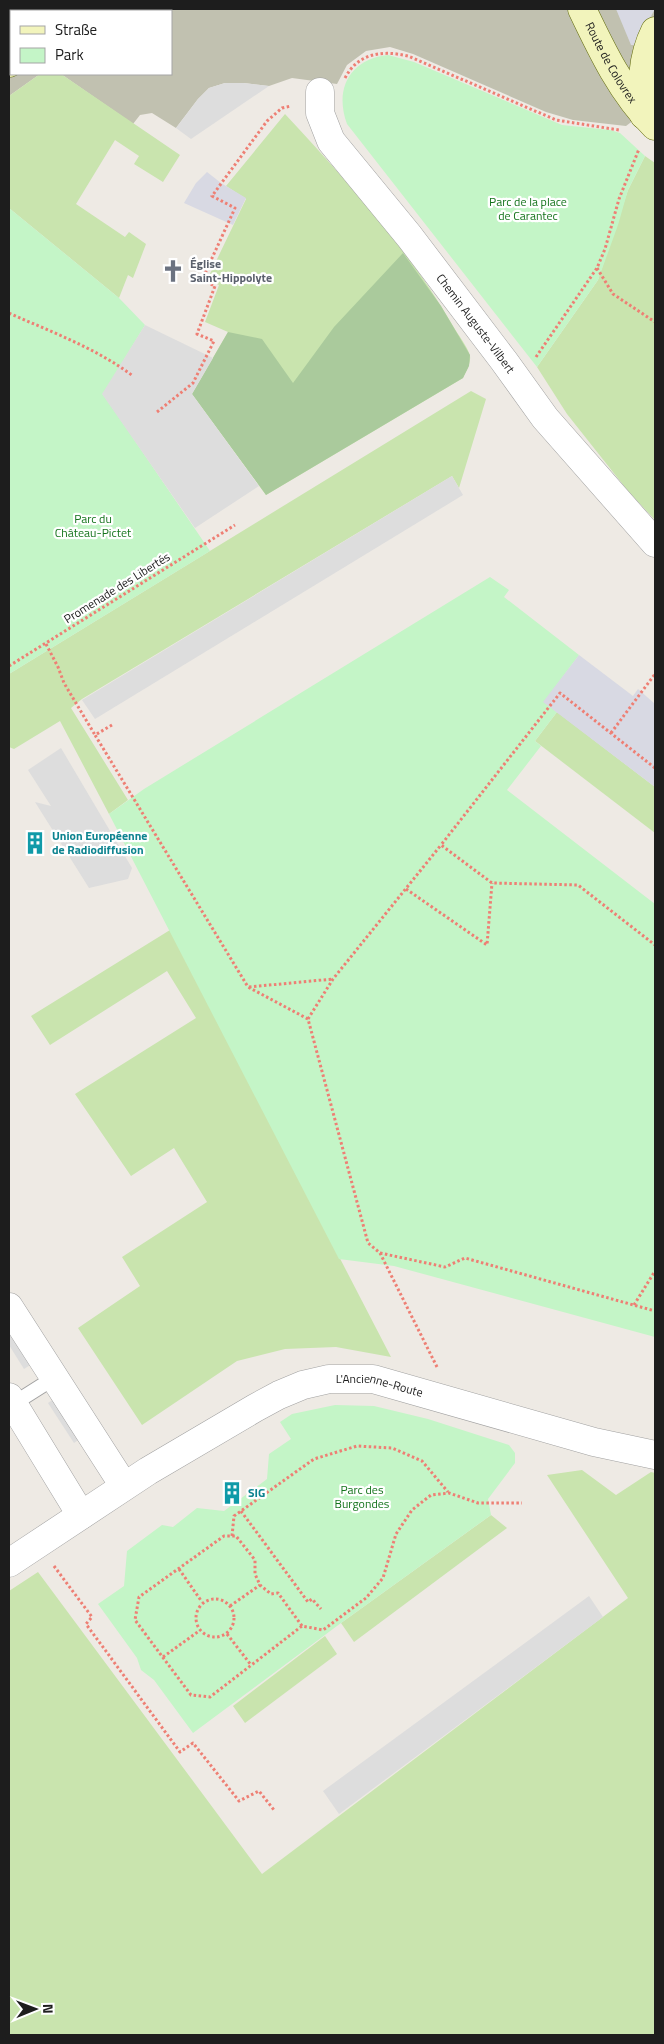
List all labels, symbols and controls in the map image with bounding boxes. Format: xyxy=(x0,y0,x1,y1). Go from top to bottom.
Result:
legend xyxy=(10,10,172,75)
text: Straße xyxy=(55,18,97,41)
street label: Route de Colovrex xyxy=(581,19,642,108)
text: Park xyxy=(55,43,84,66)
park label: Parc de la place de Carantec xyxy=(489,192,567,225)
place label: Église Saint-Hippolyte xyxy=(190,254,272,287)
church icon: Église Saint-Hippolyte xyxy=(160,258,186,284)
street label: Chemin Auguste-Vilbert xyxy=(432,269,520,378)
park label: Parc du Château-Pictet xyxy=(55,509,132,542)
street label: Promenade des Libertés xyxy=(60,547,174,628)
place label: Union Européenne de Radiodiffusion xyxy=(52,826,147,859)
building icon: Union Européenne de Radiodiffusion xyxy=(22,830,48,856)
street label: L'Ancienne-Route xyxy=(336,1369,425,1402)
building icon: SIG xyxy=(219,1480,245,1506)
park label: Parc des Burgondes xyxy=(335,1480,390,1513)
place label: SIG xyxy=(248,1483,265,1502)
north arrow xyxy=(10,1984,60,2034)
text: N xyxy=(38,2004,59,2014)

